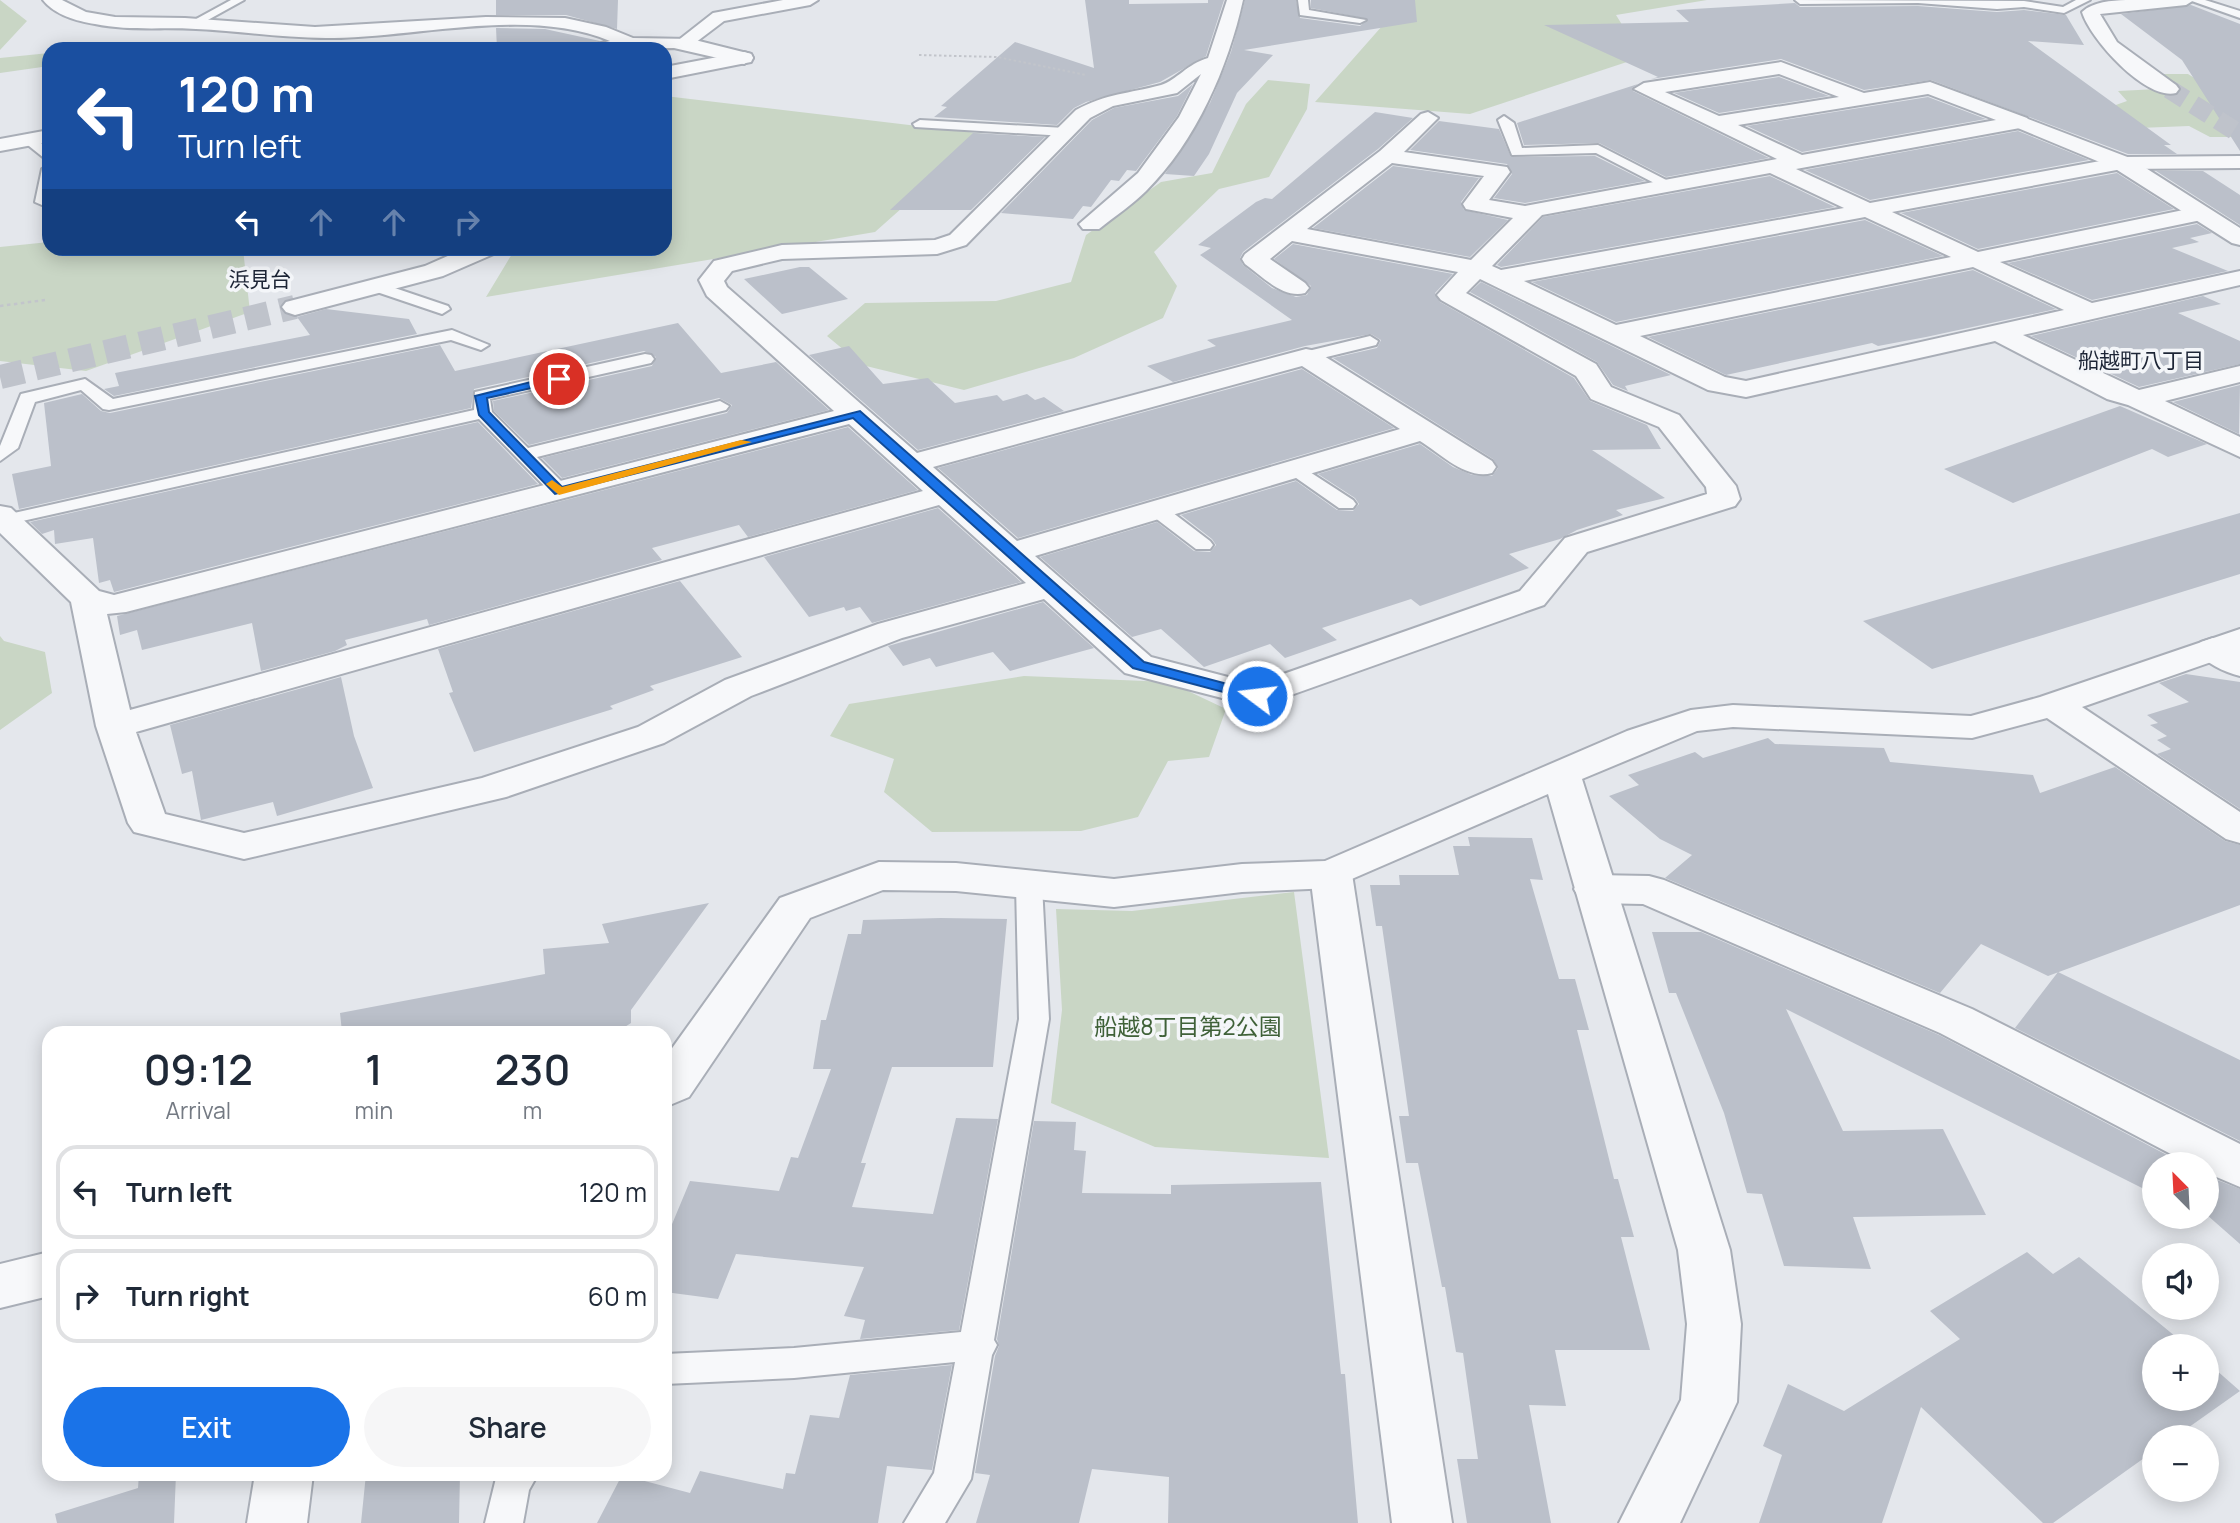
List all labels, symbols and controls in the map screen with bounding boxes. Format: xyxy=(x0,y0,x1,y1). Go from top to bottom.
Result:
text: 120 m xyxy=(178,60,315,127)
icon: left xyxy=(63,70,154,161)
text: Turn left xyxy=(178,124,302,168)
icon: left xyxy=(229,203,267,241)
icon: ahead xyxy=(302,203,340,241)
icon: ahead xyxy=(375,203,413,241)
icon: right xyxy=(448,203,486,241)
district label: 浜見台 xyxy=(229,265,292,293)
district label: 船越町八丁目 xyxy=(2078,346,2204,374)
pin xyxy=(529,349,589,409)
icon: arrive xyxy=(540,360,578,398)
position arrow xyxy=(1220,659,1294,733)
park label: 船越8丁目第2公園 xyxy=(1094,1010,1282,1042)
text: 09:12 xyxy=(144,1040,253,1098)
text: 1 xyxy=(365,1040,383,1098)
text: 230 xyxy=(495,1040,570,1098)
text: Arrival xyxy=(165,1094,231,1126)
text: min xyxy=(355,1094,393,1126)
text: m xyxy=(523,1094,542,1126)
north arrow xyxy=(2142,1152,2219,1228)
map controls xyxy=(2142,1152,2219,1502)
icon: left xyxy=(67,1173,105,1211)
text: Turn left xyxy=(126,1174,233,1210)
text: 120 m xyxy=(579,1174,647,1210)
button: sound xyxy=(2142,1243,2219,1320)
icon: right xyxy=(67,1277,105,1315)
text: Turn right xyxy=(126,1278,250,1314)
text: 60 m xyxy=(588,1278,647,1314)
button: + xyxy=(2142,1334,2219,1411)
button: Exit xyxy=(63,1387,350,1467)
button: Share xyxy=(364,1387,651,1467)
button: − xyxy=(2142,1425,2219,1502)

